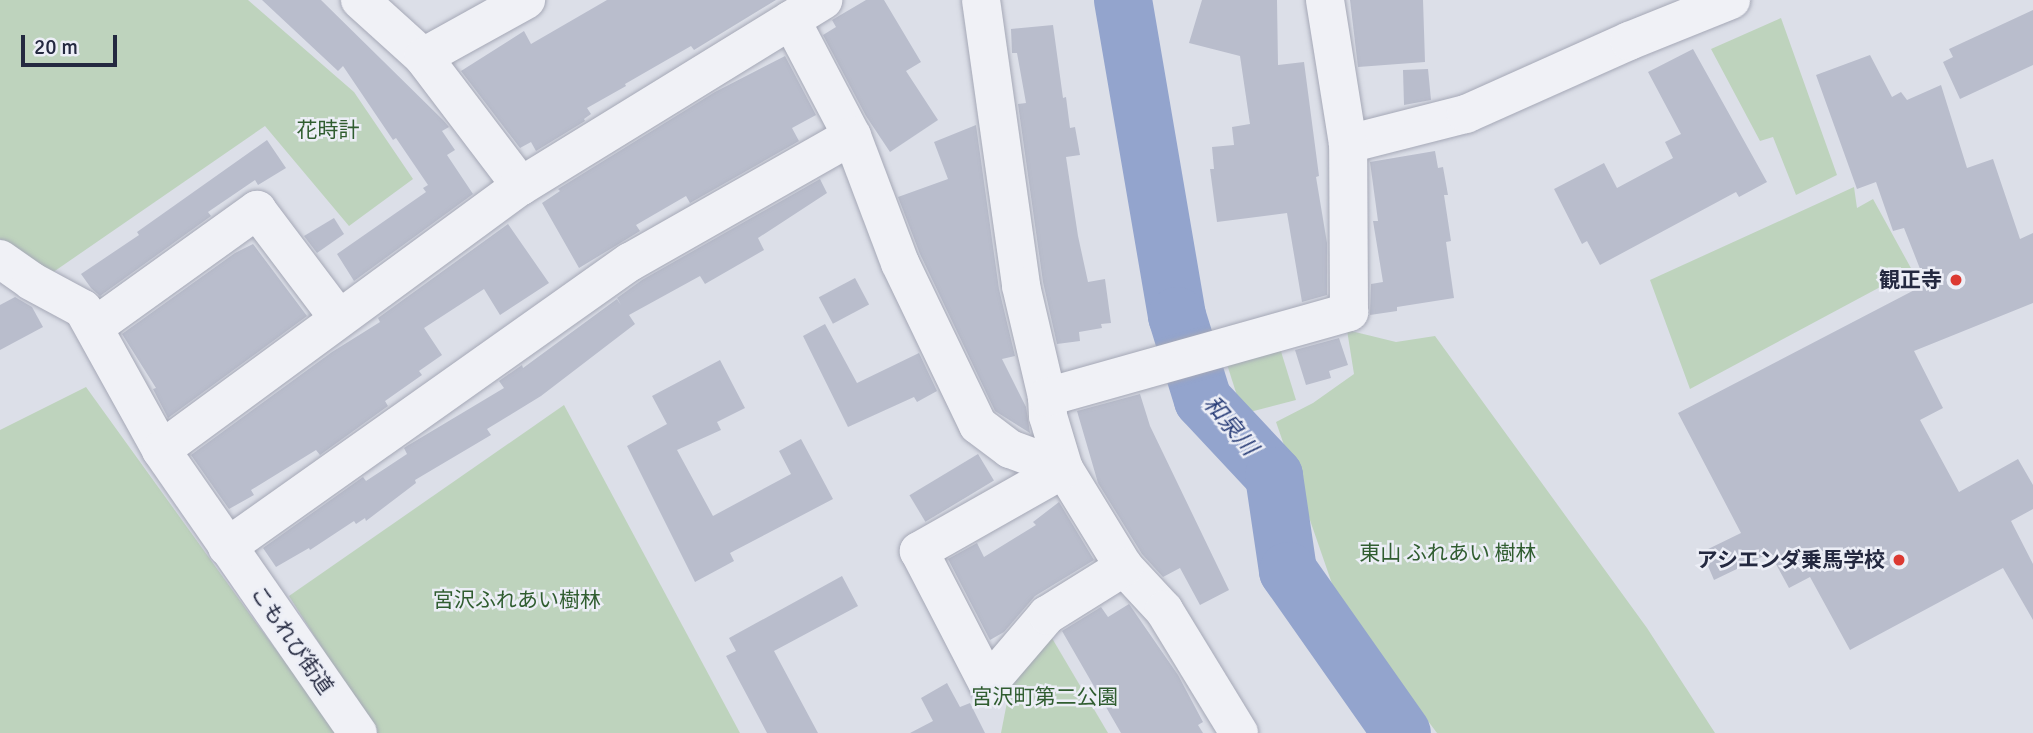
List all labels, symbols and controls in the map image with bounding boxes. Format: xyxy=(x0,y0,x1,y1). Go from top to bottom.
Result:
scale bar xyxy=(24,21,121,65)
text: 20 m xyxy=(34,34,78,60)
park label: 花時計 xyxy=(297,117,359,143)
place label: 観正寺 xyxy=(1879,267,1942,293)
marker: 観正寺 xyxy=(1948,272,1964,288)
water label: 和泉川 xyxy=(1197,391,1263,461)
park label: 東山 ふれあい 樹林 xyxy=(1359,540,1537,566)
place label: アシエンダ乗馬学校 xyxy=(1696,547,1885,573)
marker: アシエンダ乗馬学校 xyxy=(1891,552,1907,568)
street label: こもれび街道 xyxy=(246,581,338,699)
park label: 宮沢ふれあい樹林 xyxy=(433,587,601,613)
park label: 宮沢町第二公園 xyxy=(972,684,1118,710)

